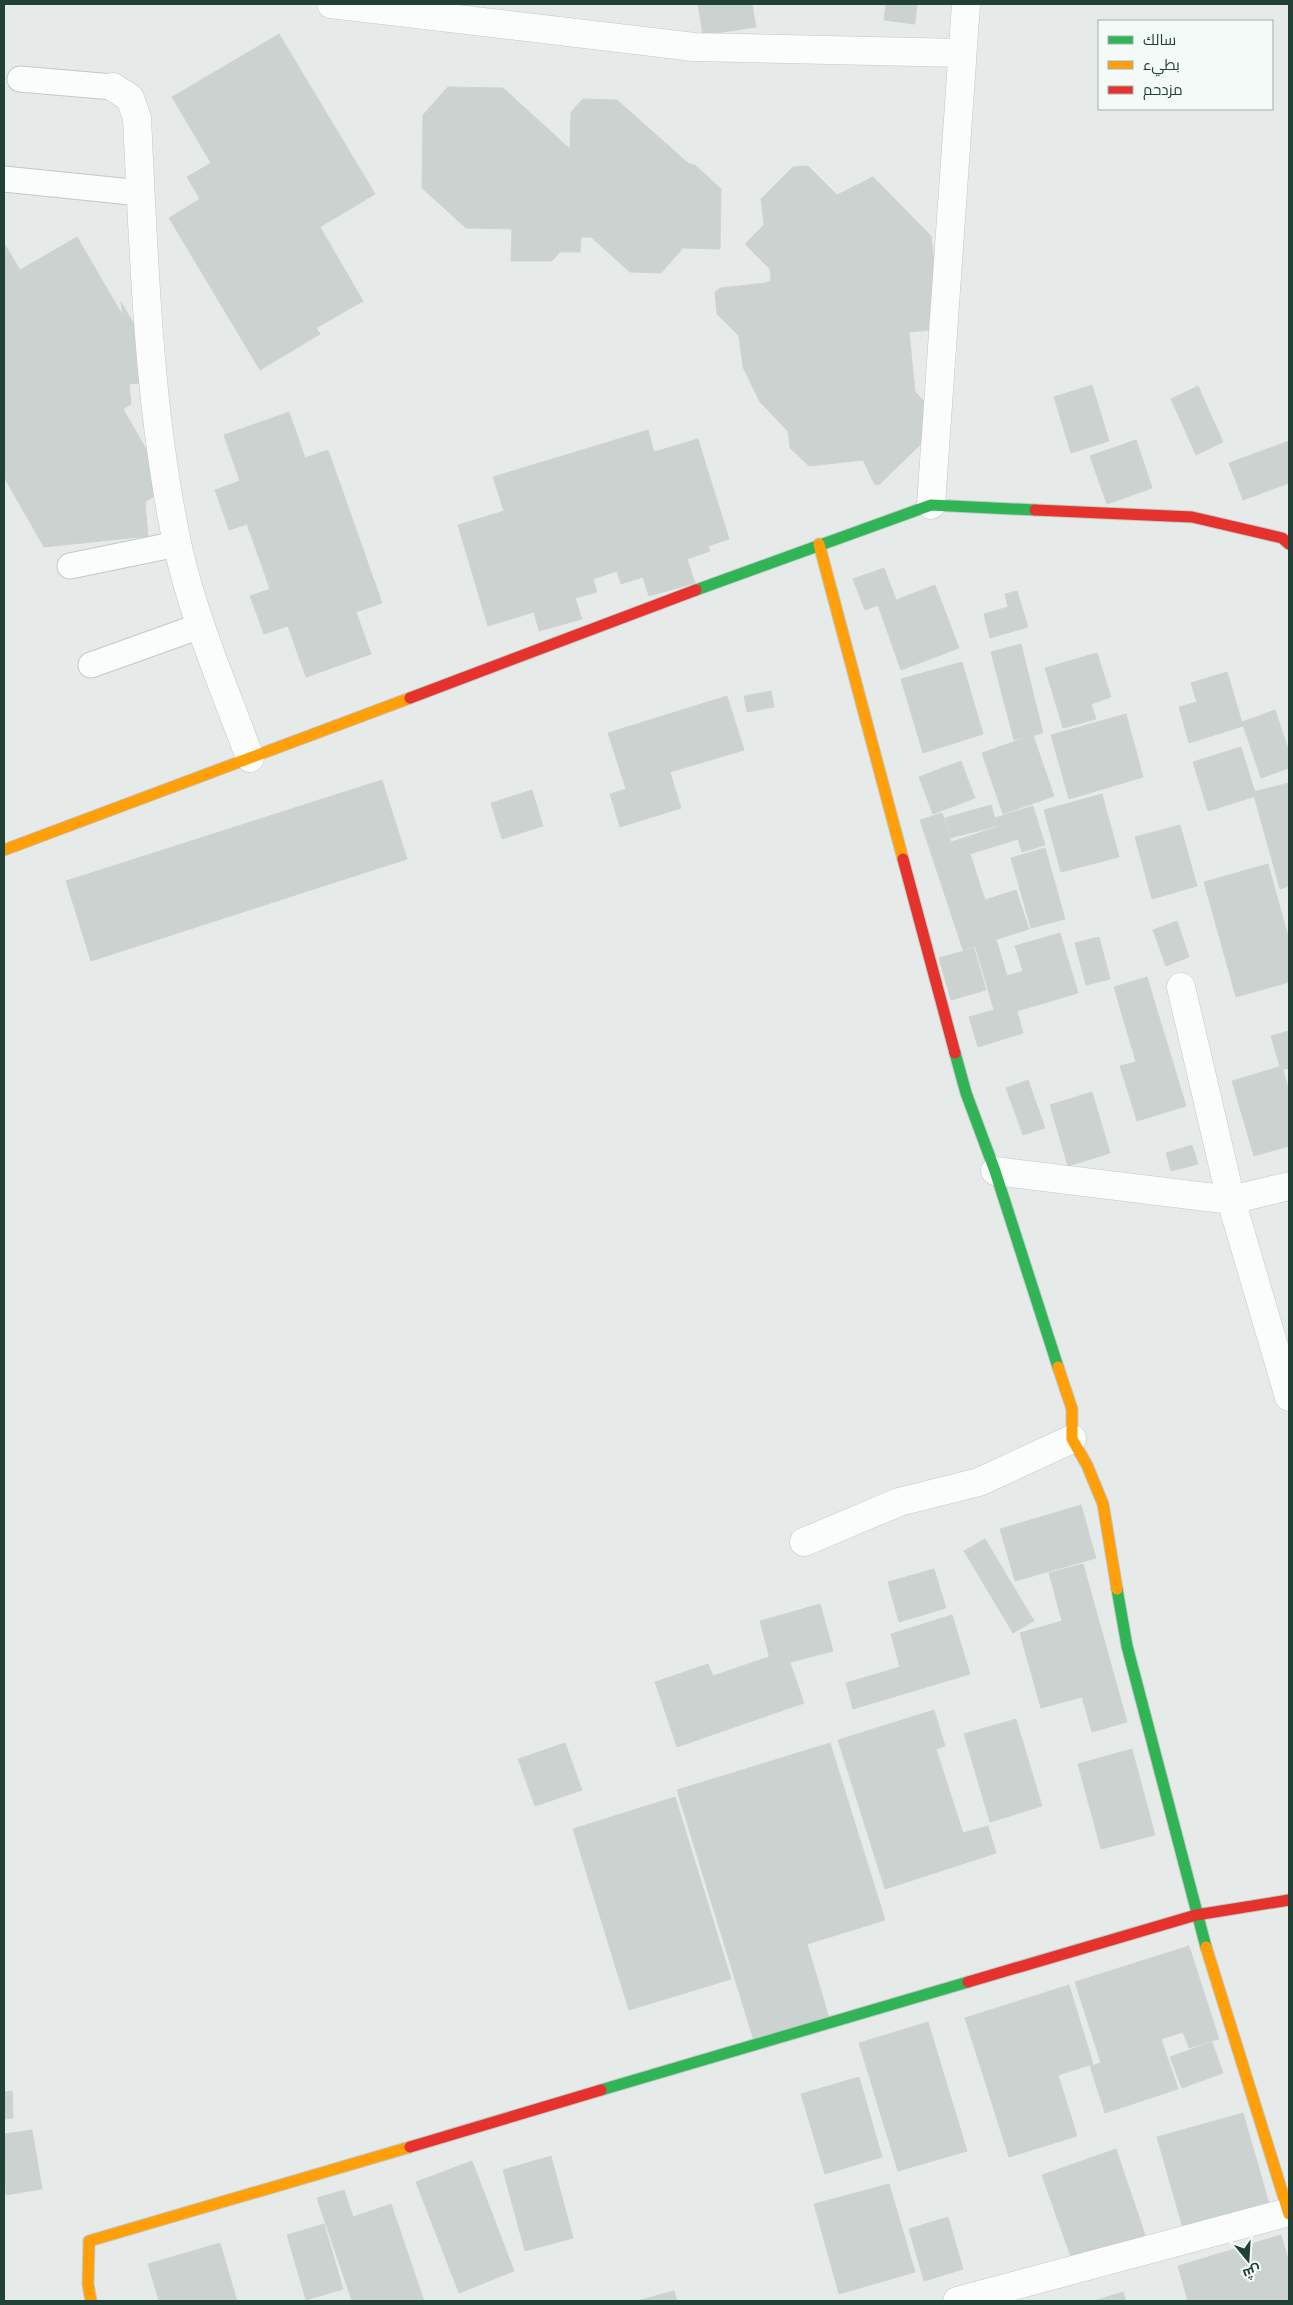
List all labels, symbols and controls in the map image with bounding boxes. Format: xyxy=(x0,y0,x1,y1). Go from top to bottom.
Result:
legend xyxy=(1098,20,1273,110)
text: سالك xyxy=(1143,31,1176,49)
text: بطيء xyxy=(1143,56,1180,77)
text: مزدحم xyxy=(1143,81,1183,100)
north arrow xyxy=(1223,2235,1273,2285)
text: ش xyxy=(1241,2261,1263,2283)

